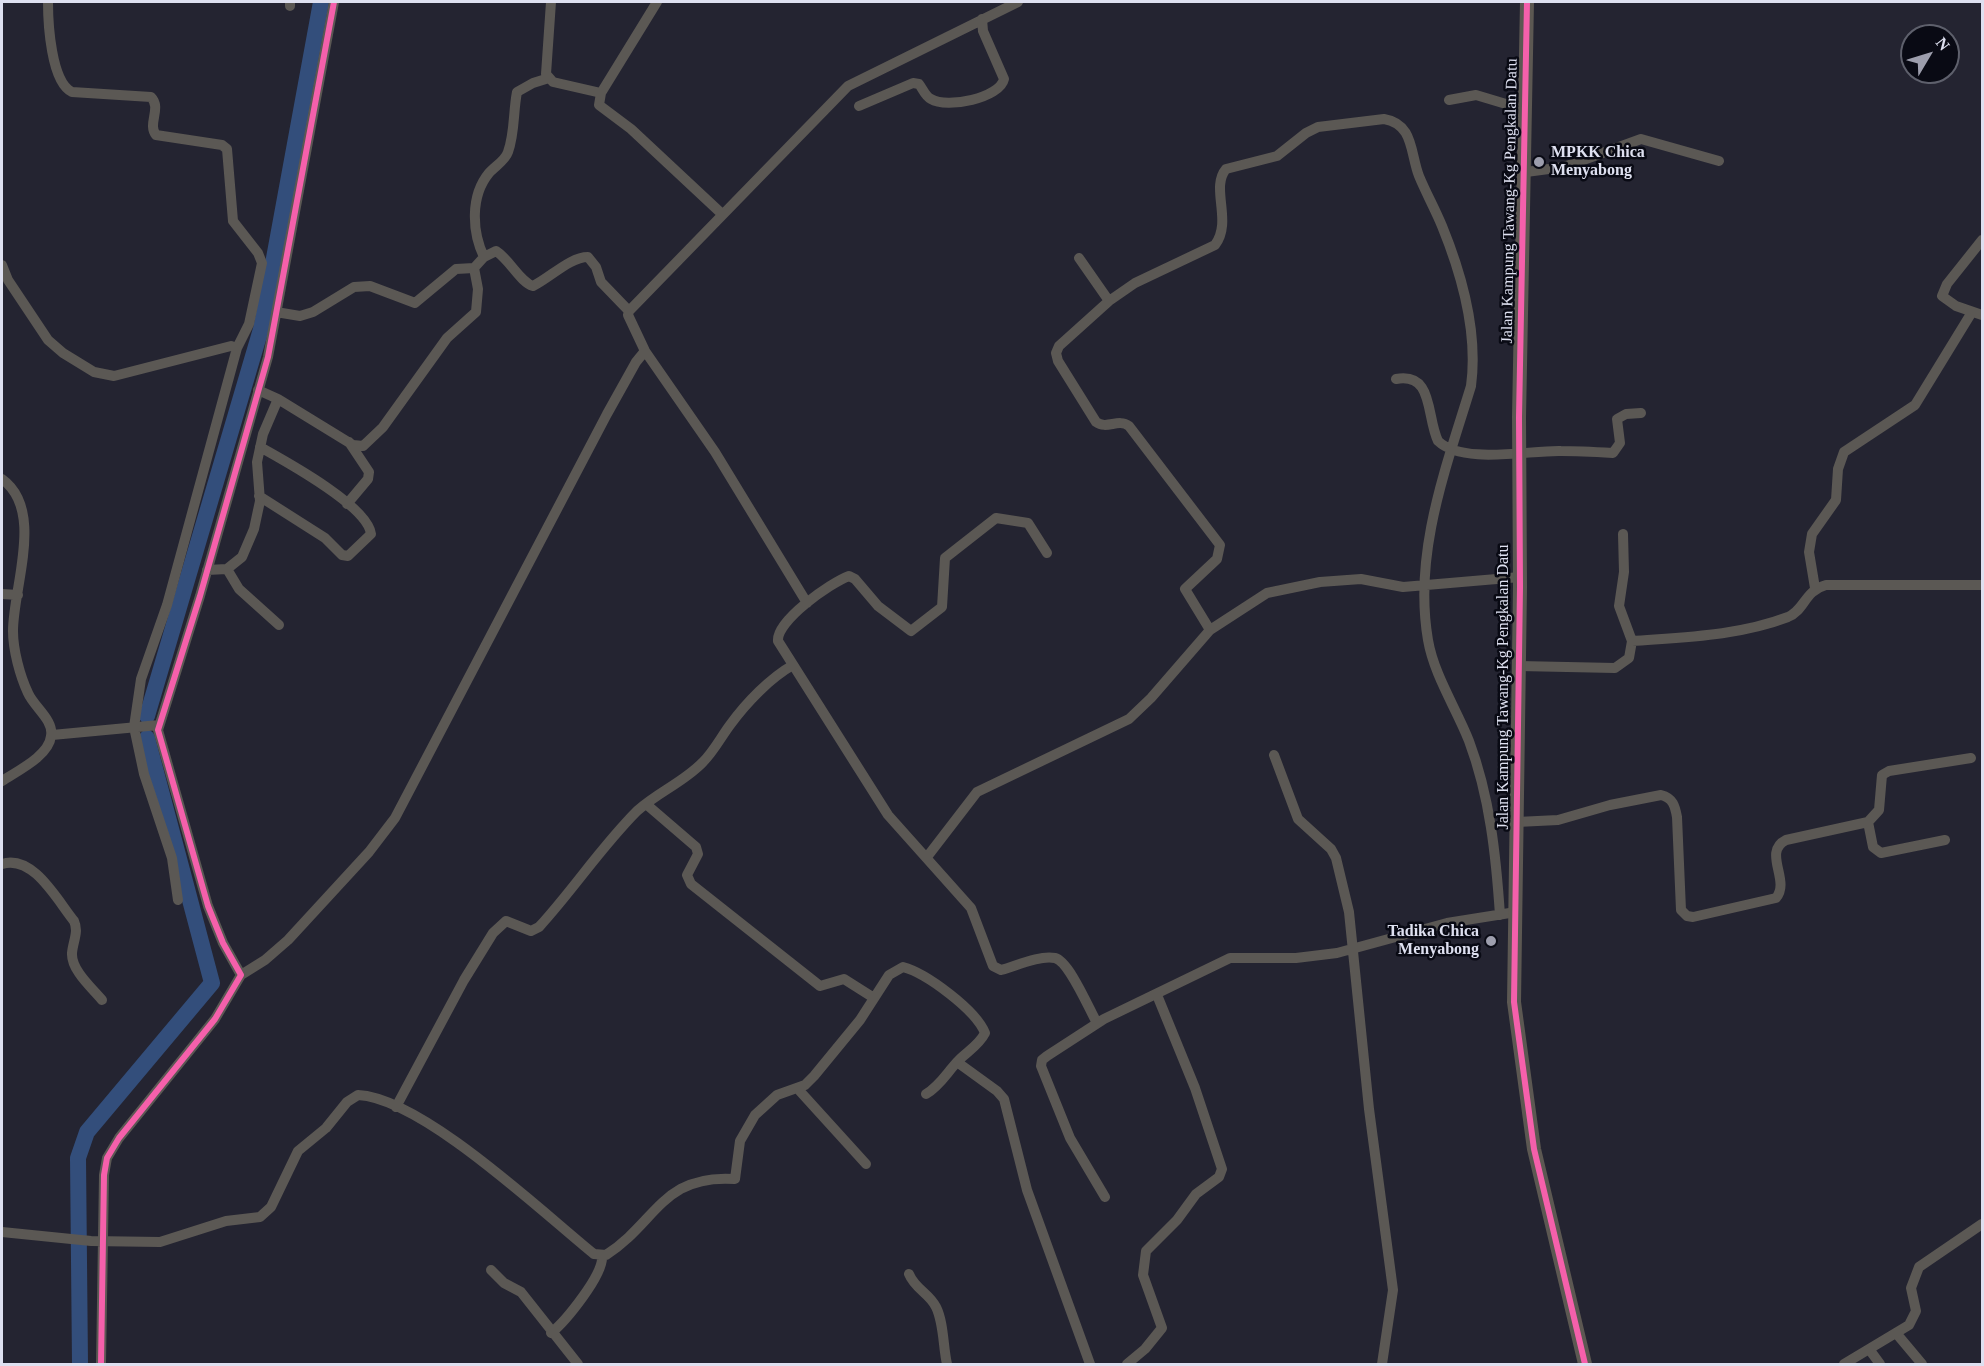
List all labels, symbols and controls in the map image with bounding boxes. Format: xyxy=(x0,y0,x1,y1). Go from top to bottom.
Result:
north arrow xyxy=(1900,24,1960,84)
text: N xyxy=(1933,34,1953,54)
street label: Jalan Kampung Tawang-Kg Pengkalan Datu xyxy=(1498,58,1522,344)
place label: MPKK Chica Menyabong xyxy=(1551,143,1645,181)
marker: MPKK Chica Menyabong xyxy=(1532,155,1546,169)
street label: Jalan Kampung Tawang-Kg Pengkalan Datu xyxy=(1494,544,1514,830)
place label: Tadika Chica Menyabong xyxy=(1388,922,1479,960)
marker: Tadika Chica Menyabong xyxy=(1484,934,1498,948)

